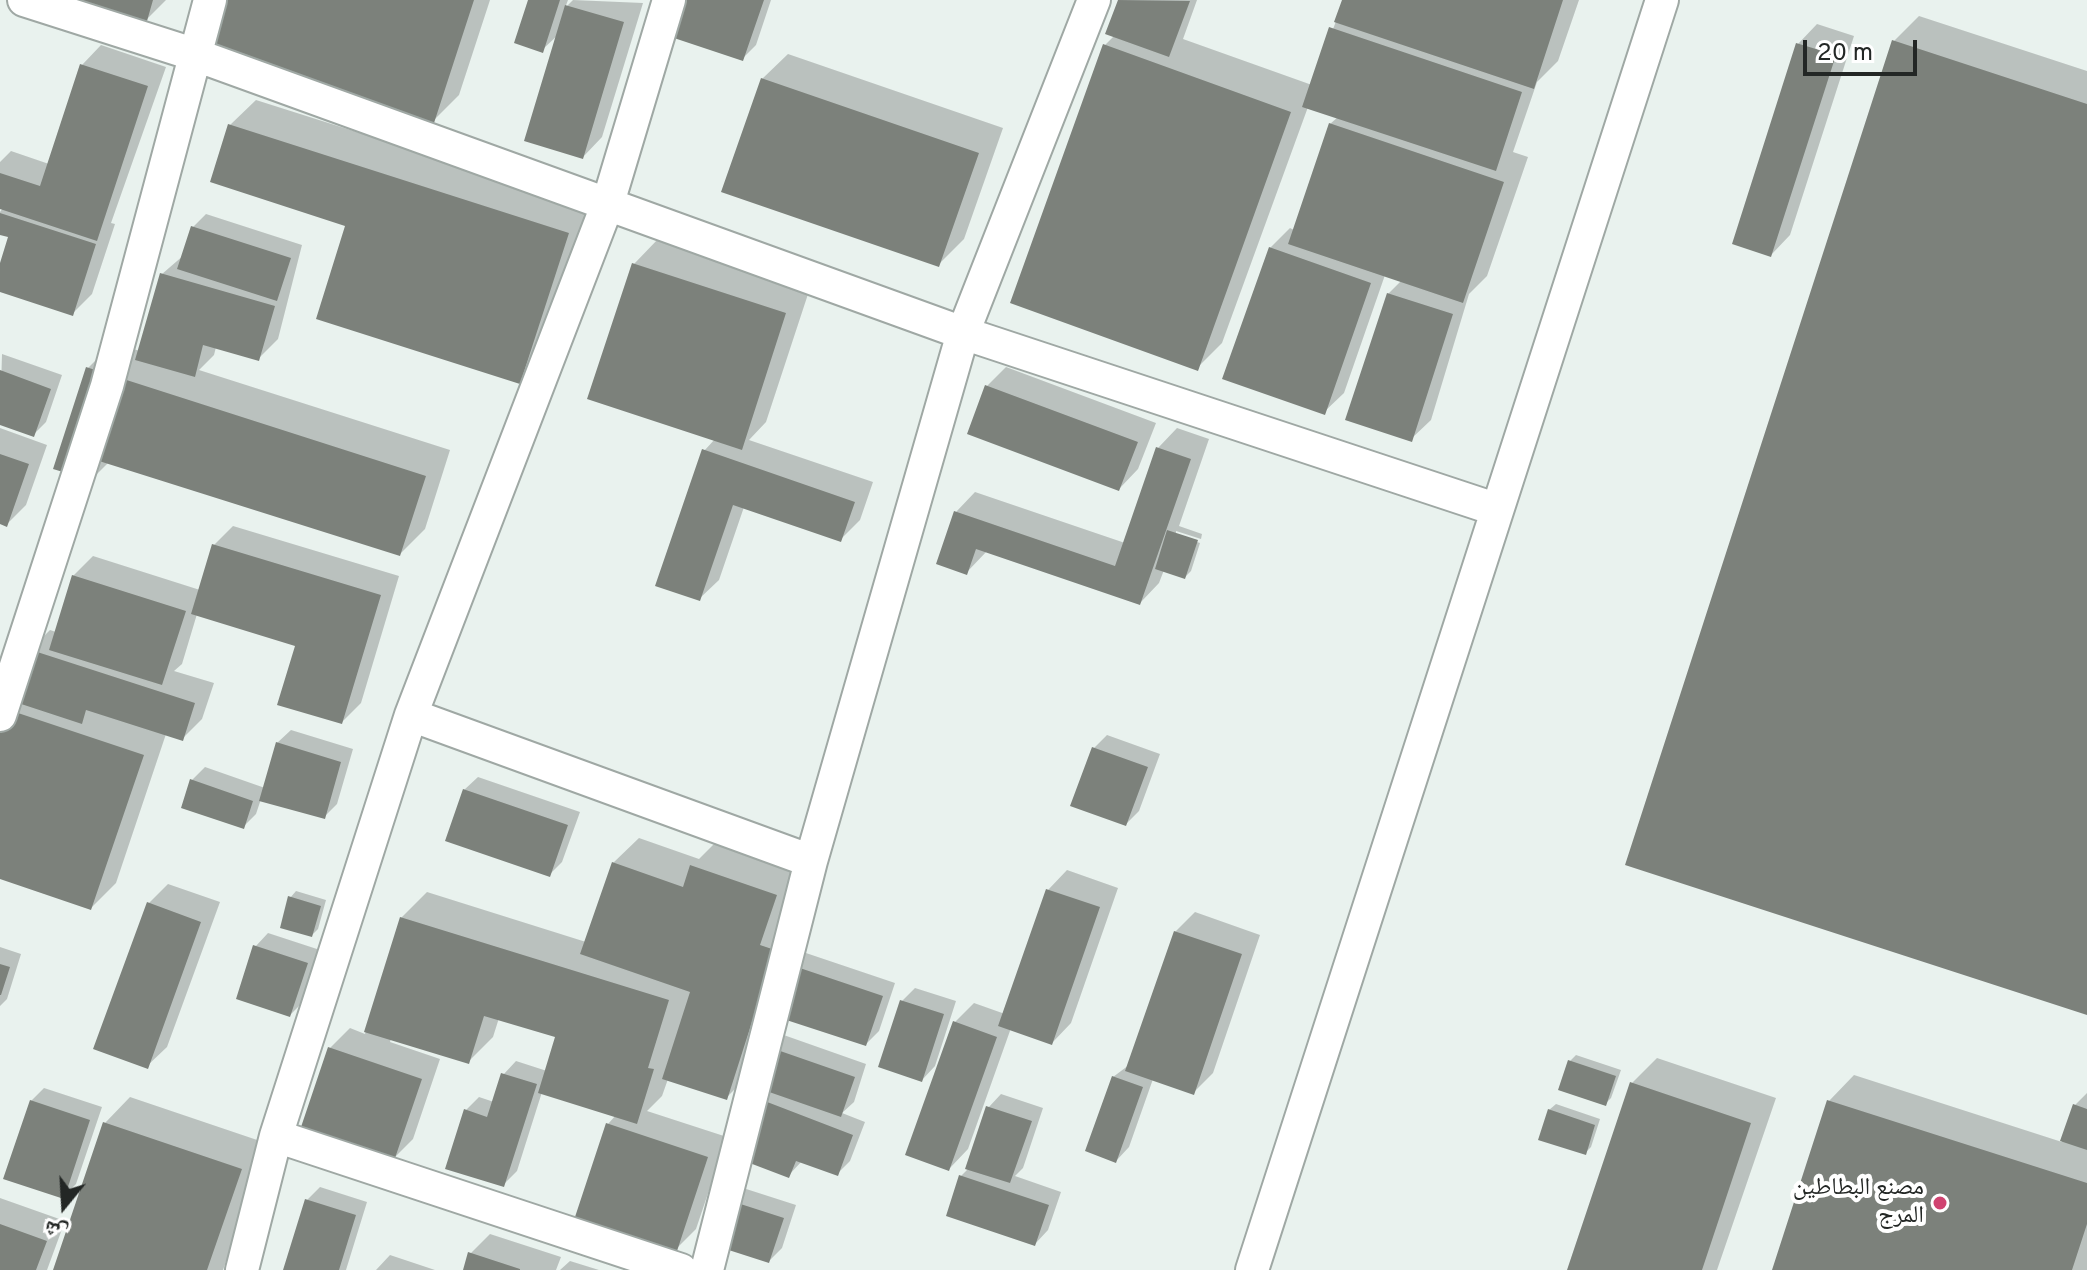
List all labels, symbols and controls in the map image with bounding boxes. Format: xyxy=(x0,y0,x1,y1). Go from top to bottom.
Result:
scale bar xyxy=(1807,24,1921,74)
text: 20 m xyxy=(1817,39,1873,69)
north arrow xyxy=(24,1166,104,1246)
place label: مصنع البطاطين المرج xyxy=(1793,1175,1924,1231)
marker: مصنع البطاطين المرج xyxy=(1931,1194,1949,1212)
text: ش xyxy=(41,1213,72,1246)

